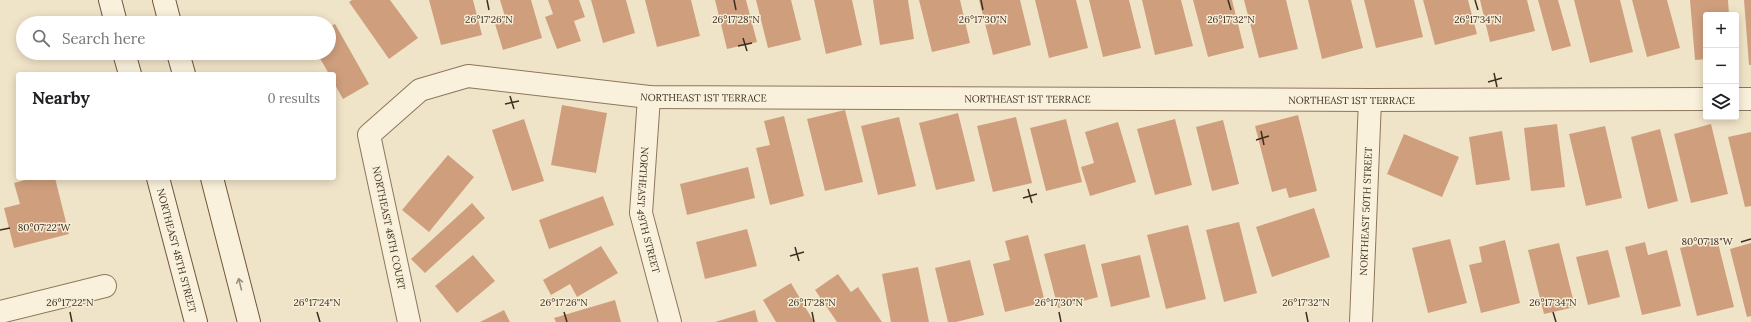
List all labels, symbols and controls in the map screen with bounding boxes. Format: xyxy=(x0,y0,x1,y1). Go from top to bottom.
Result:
map controls xyxy=(1703,12,1739,120)
button: + xyxy=(1703,12,1739,48)
text: 26°17'26"N xyxy=(465,13,513,26)
text: 26°17'28"N xyxy=(712,13,760,26)
text: 26°17'30"N xyxy=(959,13,1008,26)
text: 26°17'32"N xyxy=(1207,13,1255,26)
text: 26°17'34"N xyxy=(1454,13,1502,26)
search box xyxy=(16,16,336,60)
icon: search xyxy=(30,27,52,49)
text: Search here xyxy=(62,29,145,48)
button: − xyxy=(1703,48,1739,84)
button: layers xyxy=(1703,84,1739,120)
text: Nearby xyxy=(32,87,90,109)
text: 0 results xyxy=(268,90,320,107)
street label: NORTHEAST 1ST TERRACE xyxy=(640,90,767,104)
street label: NORTHEAST 1ST TERRACE xyxy=(964,92,1091,105)
street label: NORTHEAST 1ST TERRACE xyxy=(1288,93,1415,107)
street label: NORTHEAST 49TH STREET xyxy=(634,146,663,275)
street label: NORTHEAST 50TH STREET xyxy=(1356,146,1375,276)
street label: NORTHEAST 48TH COURT xyxy=(370,165,409,292)
street label: NORTHEAST 48TH STREET xyxy=(154,187,200,315)
text: 80°07'22"W xyxy=(18,221,71,234)
text: 80°07'18"W xyxy=(1681,235,1734,248)
one-way arrow xyxy=(236,278,243,291)
text: 26°17'22"N xyxy=(46,296,94,309)
text: 26°17'24"N xyxy=(293,296,341,309)
text: 26°17'26"N xyxy=(540,296,588,309)
text: 26°17'28"N xyxy=(788,296,836,309)
text: 26°17'30"N xyxy=(1035,296,1084,309)
text: 26°17'32"N xyxy=(1282,296,1330,309)
text: 26°17'34"N xyxy=(1529,296,1577,309)

